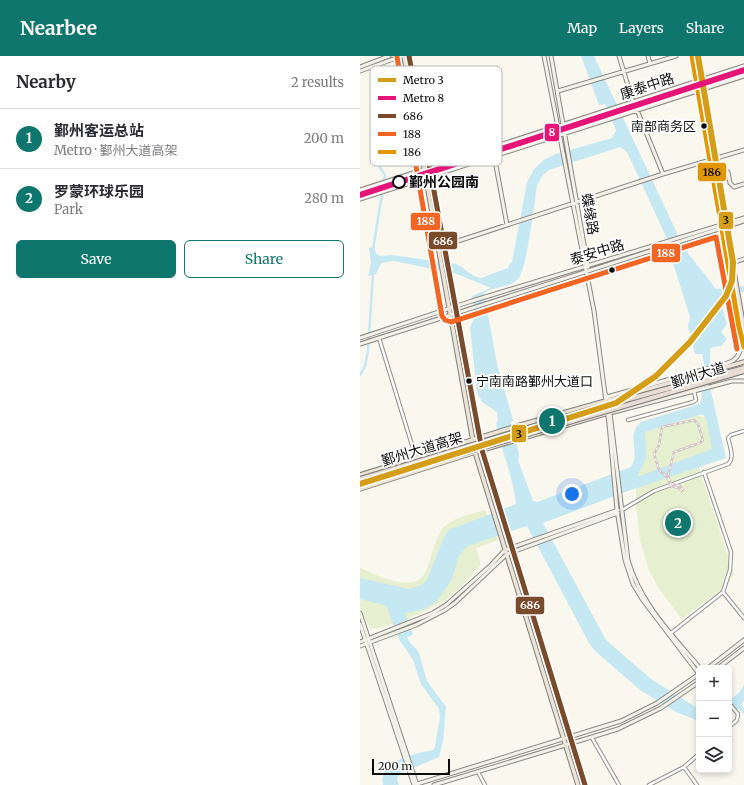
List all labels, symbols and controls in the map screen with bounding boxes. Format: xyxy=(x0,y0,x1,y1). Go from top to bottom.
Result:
text: Nearbee xyxy=(20,16,97,40)
text: Map xyxy=(567,19,597,37)
text: Layers xyxy=(619,19,664,37)
text: Share xyxy=(686,19,724,37)
legend xyxy=(370,66,502,166)
street label: 康泰中路 xyxy=(618,69,676,103)
text: Nearby xyxy=(16,71,76,93)
text: Metro 3 xyxy=(403,73,444,87)
text: 2 results xyxy=(291,74,344,91)
text: Metro 8 xyxy=(403,91,445,105)
text: 686 xyxy=(403,109,423,123)
place label: 南部商务区 xyxy=(631,118,696,135)
text: 鄞州客运总站 xyxy=(54,121,144,140)
marker: 南部商务区 xyxy=(699,121,709,131)
line badge: 8 xyxy=(544,123,560,142)
text: 8 xyxy=(549,125,556,139)
text: 188 xyxy=(403,127,421,141)
text: 1 xyxy=(26,130,32,147)
text: 200 m xyxy=(304,130,344,147)
text: Metro · 鄞州大道高架 xyxy=(54,142,177,159)
text: 186 xyxy=(403,145,421,159)
line badge: 186 xyxy=(697,162,727,182)
text: 186 xyxy=(703,165,721,179)
place label: 鄞州公园南 xyxy=(409,173,479,191)
marker: 鄞州公园南 xyxy=(392,175,406,189)
text: 罗蒙环球乐园 xyxy=(54,182,144,201)
text: 2 xyxy=(25,190,33,207)
text: 280 m xyxy=(304,190,344,207)
street label: 蝶缘路 xyxy=(577,192,603,236)
text: Park xyxy=(54,201,83,218)
line badge: 3 xyxy=(718,211,734,230)
line badge: 188 xyxy=(410,212,441,231)
text: 3 xyxy=(723,213,729,227)
text: 188 xyxy=(417,214,435,228)
line badge: 686 xyxy=(428,231,458,250)
text: 686 xyxy=(433,234,453,248)
street label: 泰安中路 xyxy=(568,235,626,269)
button: Save xyxy=(16,240,176,278)
button: Share xyxy=(184,240,344,278)
line badge: 188 xyxy=(651,243,681,263)
text: 188 xyxy=(657,246,675,260)
unlabelled marker xyxy=(607,265,617,275)
street label: 鄞州大道 xyxy=(669,358,727,392)
place label: 宁南南路鄞州大道口 xyxy=(476,373,593,390)
marker: 宁南南路鄞州大道口 xyxy=(464,376,474,386)
pin: 1 xyxy=(539,406,565,436)
line badge: 3 xyxy=(511,424,527,443)
text: 3 xyxy=(516,427,522,441)
street label: 鄞州大道高架 xyxy=(379,428,465,470)
your location xyxy=(562,484,582,504)
pin: 2 xyxy=(665,508,691,538)
line badge: 686 xyxy=(515,596,545,615)
text: 686 xyxy=(520,598,540,612)
map controls xyxy=(696,665,732,773)
button: + xyxy=(696,665,732,701)
button: − xyxy=(696,701,732,737)
button: layers xyxy=(696,737,732,773)
scale bar xyxy=(372,757,450,776)
text: 200 m xyxy=(378,759,412,773)

